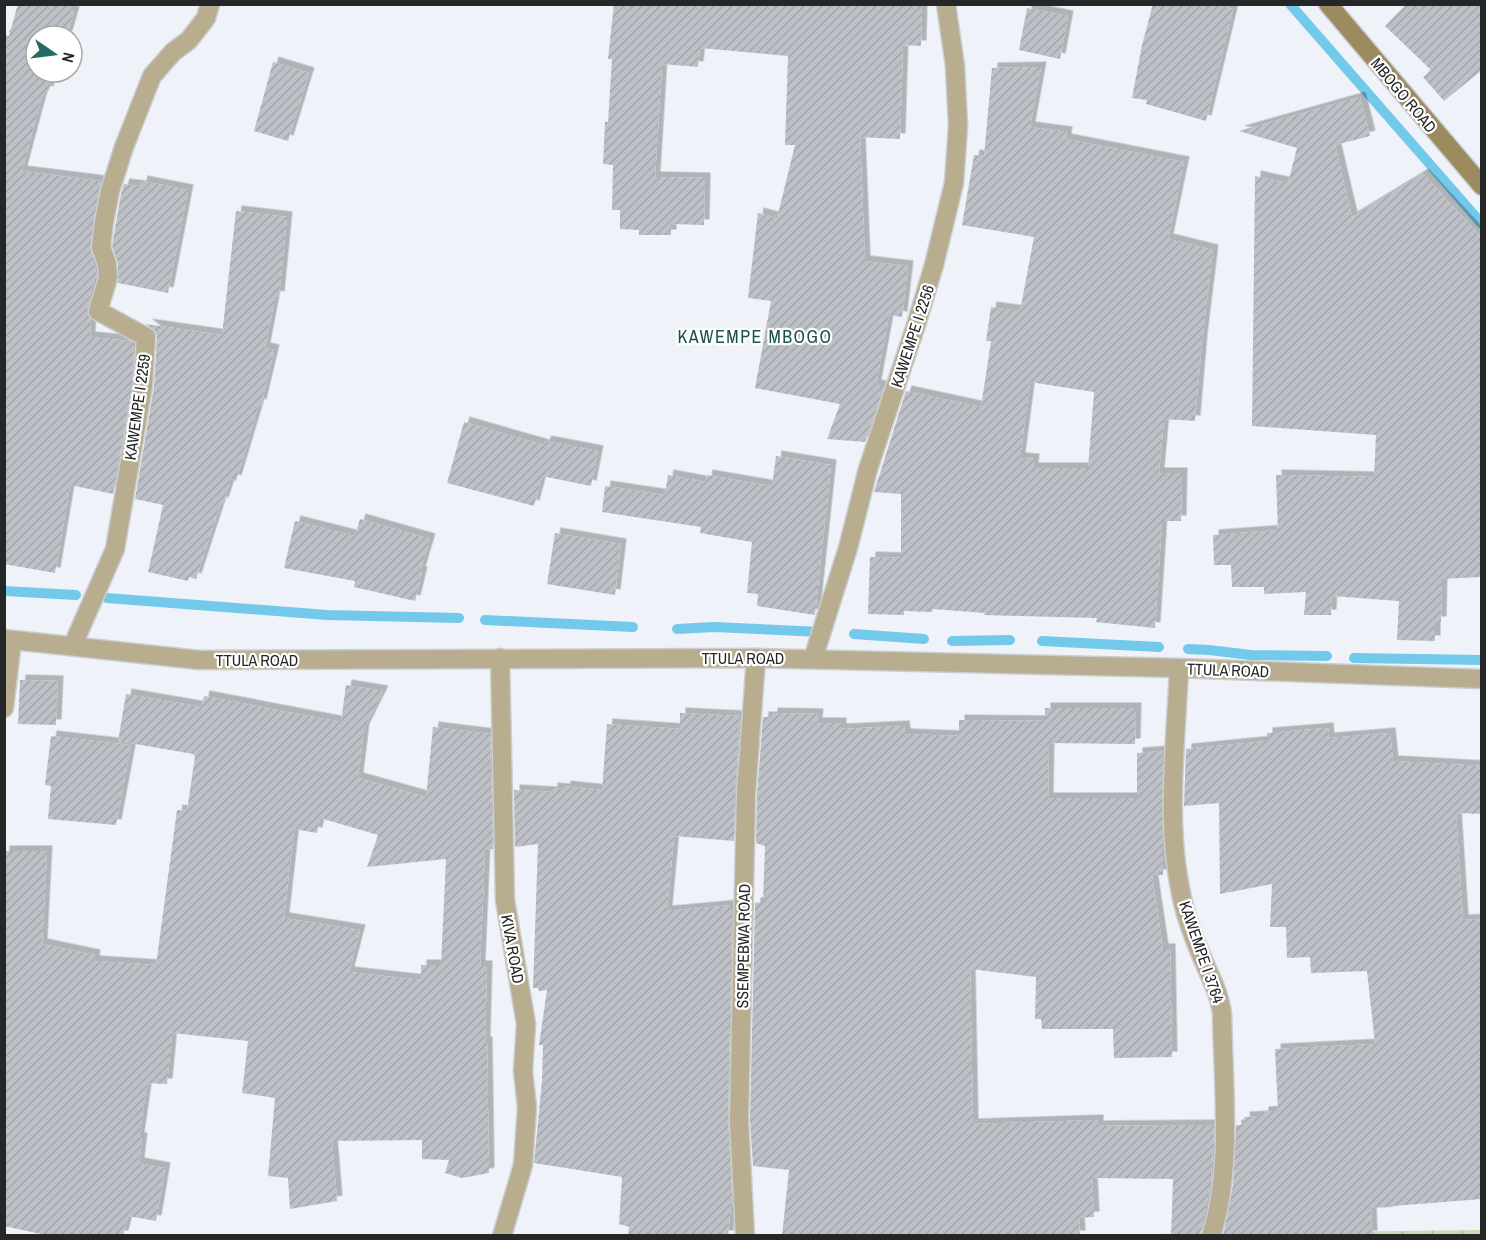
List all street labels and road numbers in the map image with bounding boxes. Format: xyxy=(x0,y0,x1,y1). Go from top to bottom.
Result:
street label: MBOGO ROAD xyxy=(1366,53,1442,137)
street label: KAWEMPE I 2256 xyxy=(885,282,939,390)
street label: KAWEMPE I 2259 xyxy=(119,353,155,461)
street label: TTULA ROAD xyxy=(702,647,784,669)
street label: TTULA ROAD xyxy=(216,649,298,671)
street label: TTULA ROAD xyxy=(1186,658,1270,682)
street label: SSEMPEBWA ROAD xyxy=(731,883,755,1009)
street label: KAWEMPE I 3764 xyxy=(1174,898,1230,1006)
street label: KIVA ROAD xyxy=(496,913,530,985)

